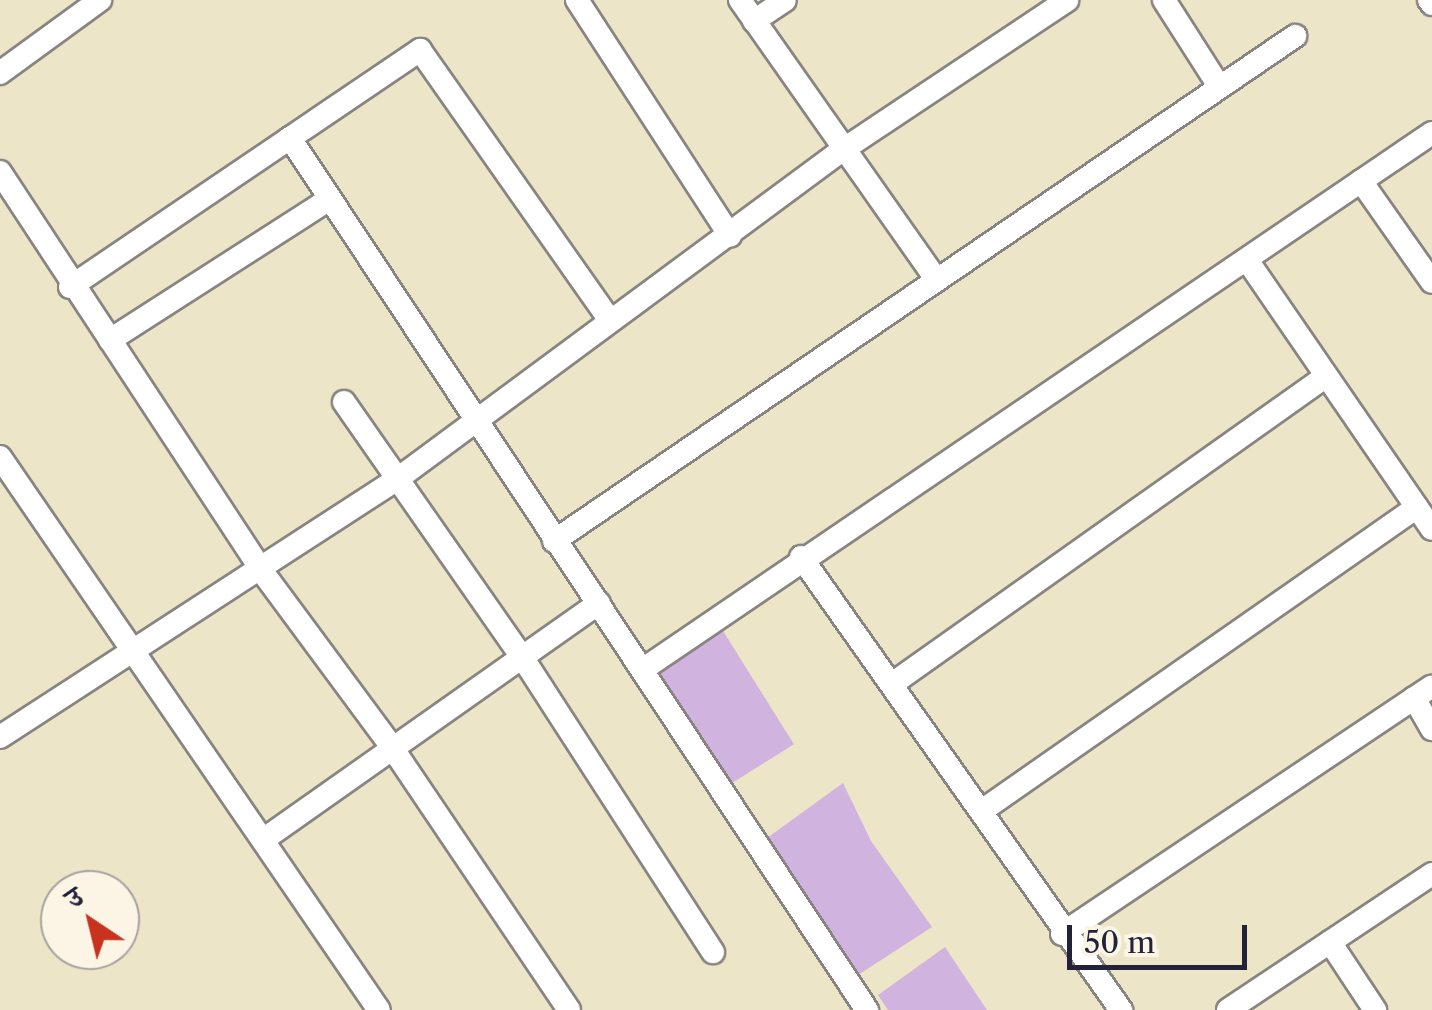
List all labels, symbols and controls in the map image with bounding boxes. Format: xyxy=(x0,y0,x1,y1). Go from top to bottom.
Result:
north arrow xyxy=(40,870,140,970)
text: उ xyxy=(58,879,90,915)
scale bar xyxy=(1072,905,1252,967)
text: 50 m xyxy=(1084,924,1155,961)

